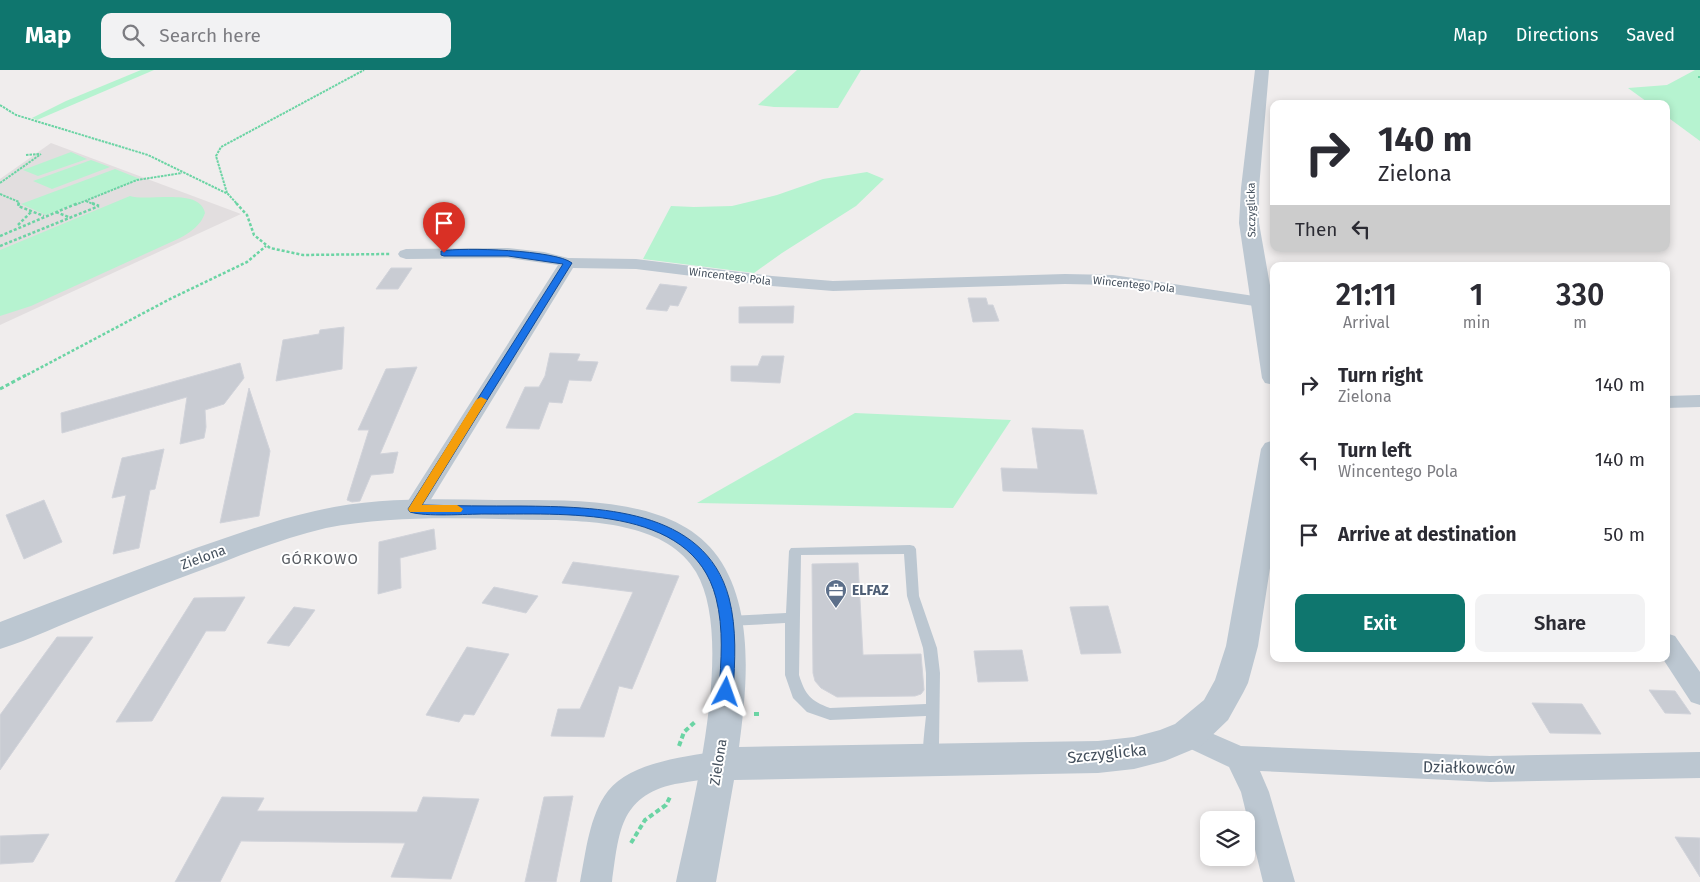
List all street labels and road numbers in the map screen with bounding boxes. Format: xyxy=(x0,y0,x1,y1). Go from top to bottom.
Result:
street label: Szczyglicka xyxy=(1245,182,1258,238)
street label: Wincentego Pola xyxy=(688,265,772,288)
street label: Wincentego Pola xyxy=(1092,274,1176,295)
street label: Zielona xyxy=(178,541,228,573)
street label: Zielona xyxy=(706,738,731,787)
street label: Szczyglicka xyxy=(1066,740,1148,767)
street label: Działkowców xyxy=(1423,757,1516,778)

